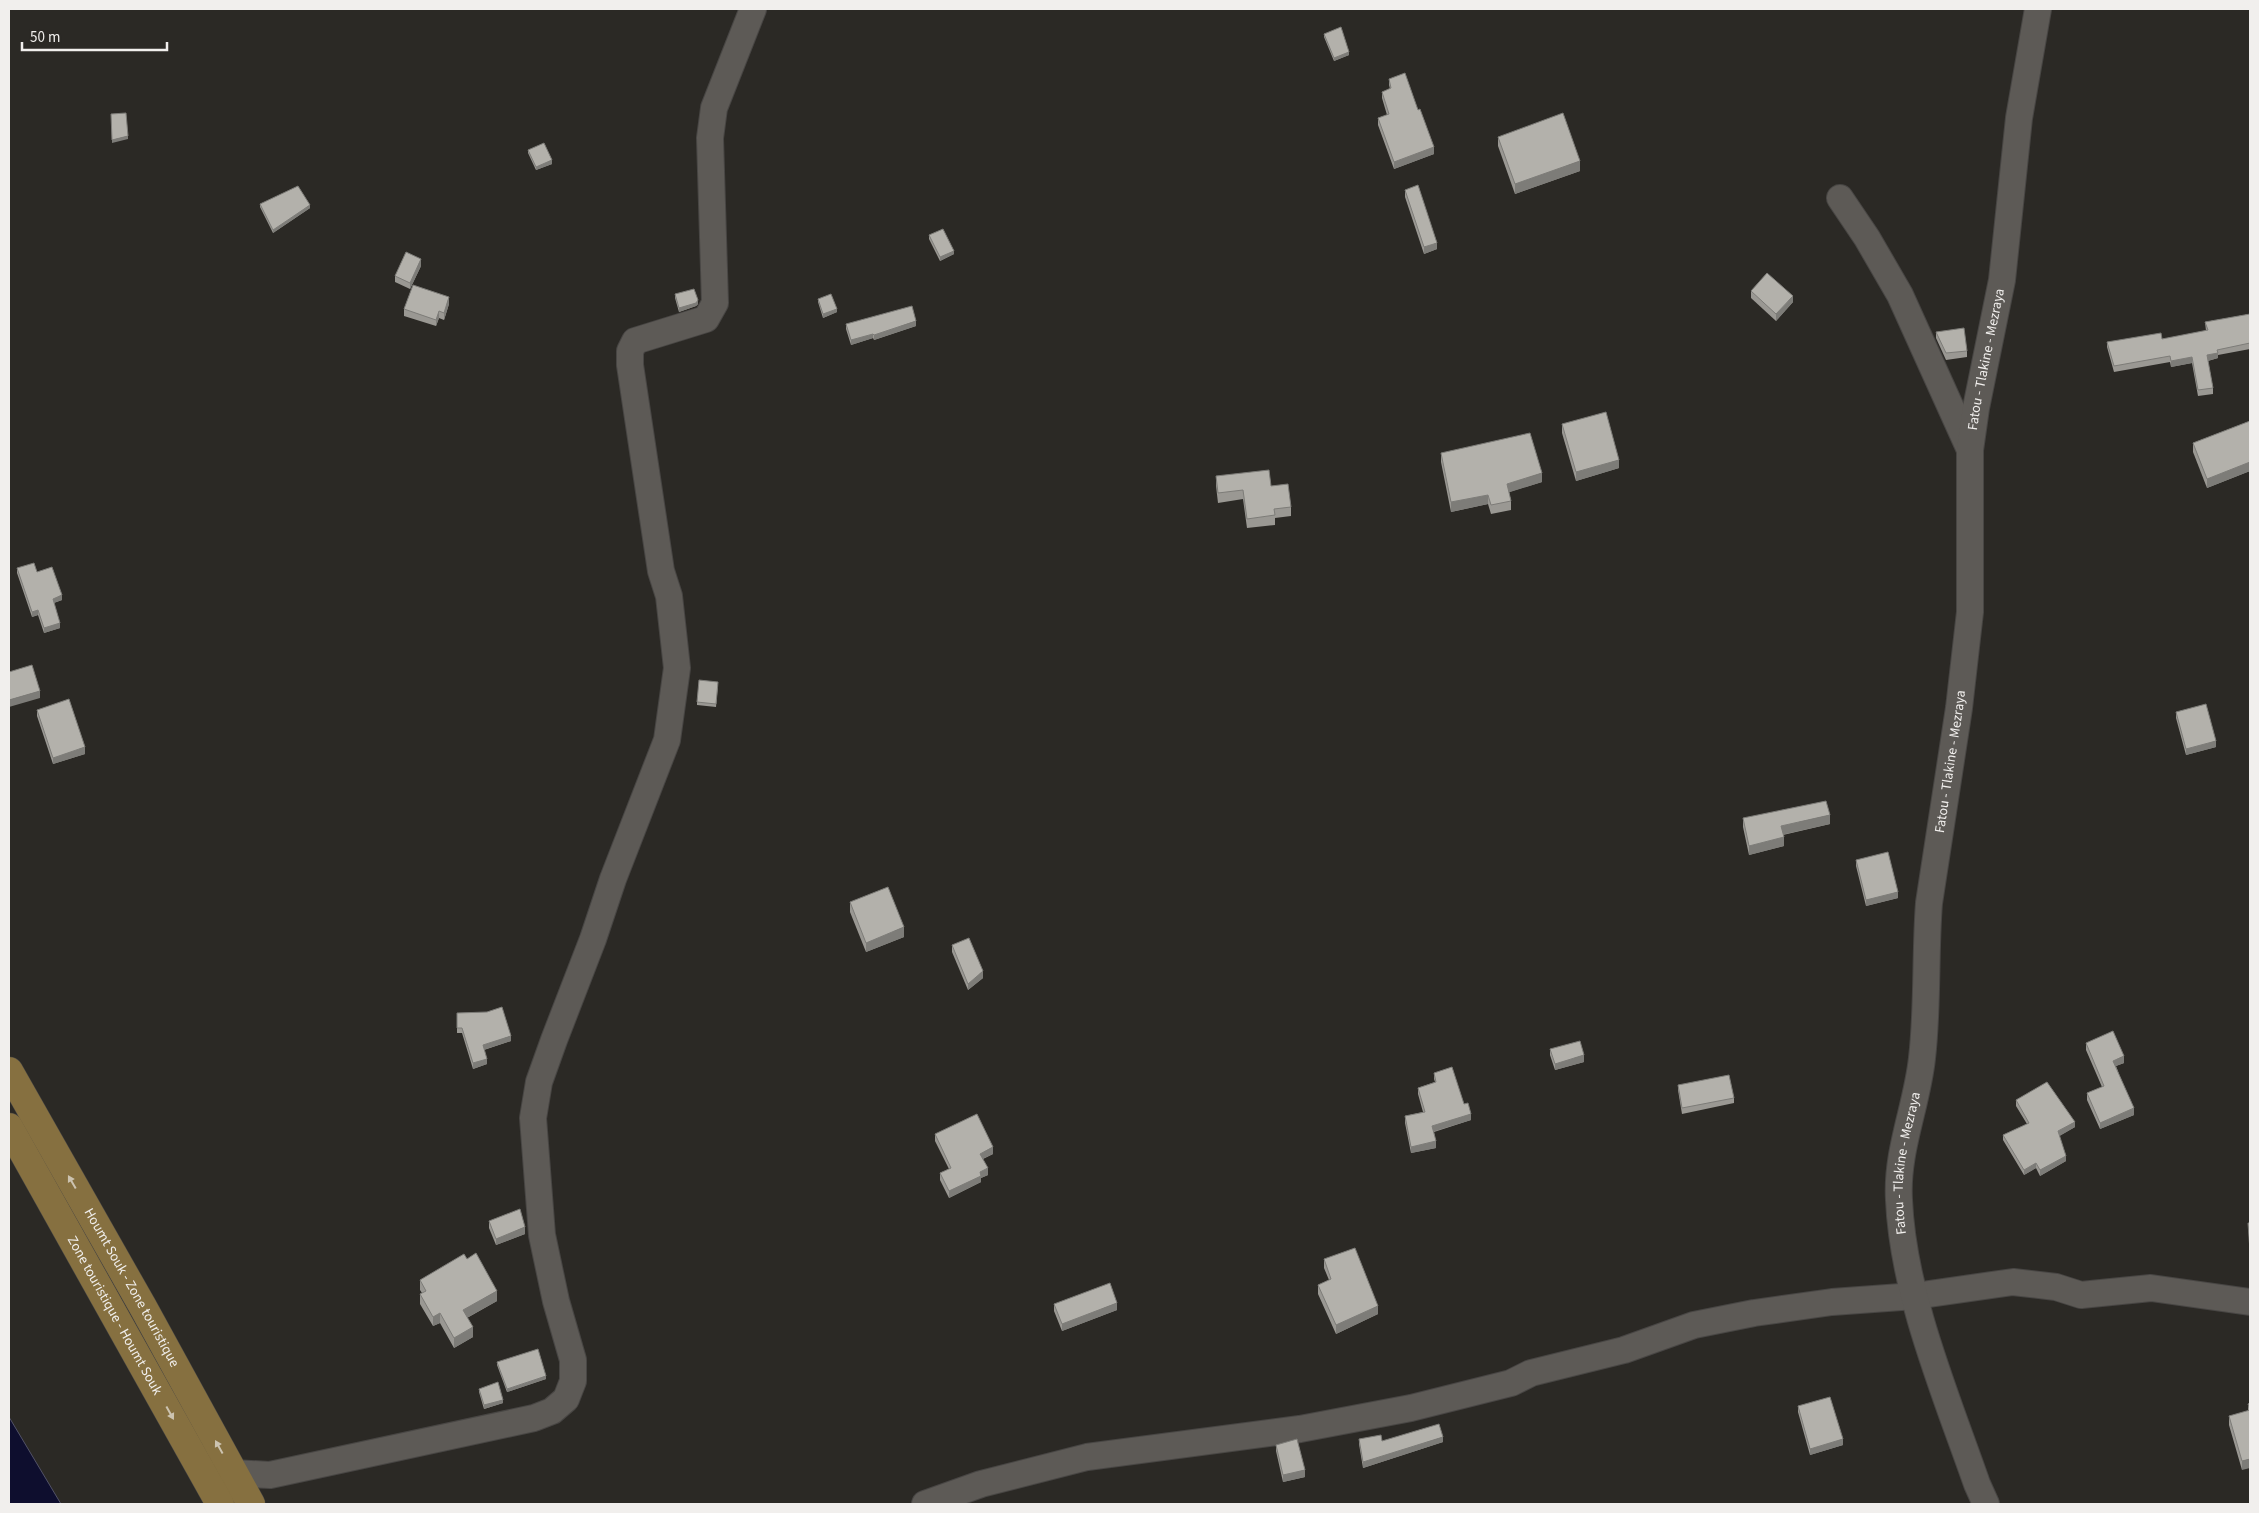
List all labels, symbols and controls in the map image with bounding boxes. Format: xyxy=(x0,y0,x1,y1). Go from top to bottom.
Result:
scale bar xyxy=(22,20,168,52)
text: 50 m xyxy=(30,27,60,48)
street label: Fatou - Tlakine - Mezraya xyxy=(1963,287,2010,432)
street label: Fatou - Tlakine - Mezraya xyxy=(1930,689,1971,835)
street label: Fatou - Tlakine - Mezraya xyxy=(1889,1090,1926,1236)
one-way arrow xyxy=(67,1176,76,1189)
street label: Houmt Souk - Zone touristique xyxy=(79,1204,184,1371)
street label: Zone touristique - Houmt Souk xyxy=(62,1232,167,1399)
one-way arrow xyxy=(166,1406,174,1421)
one-way arrow xyxy=(214,1440,223,1453)

